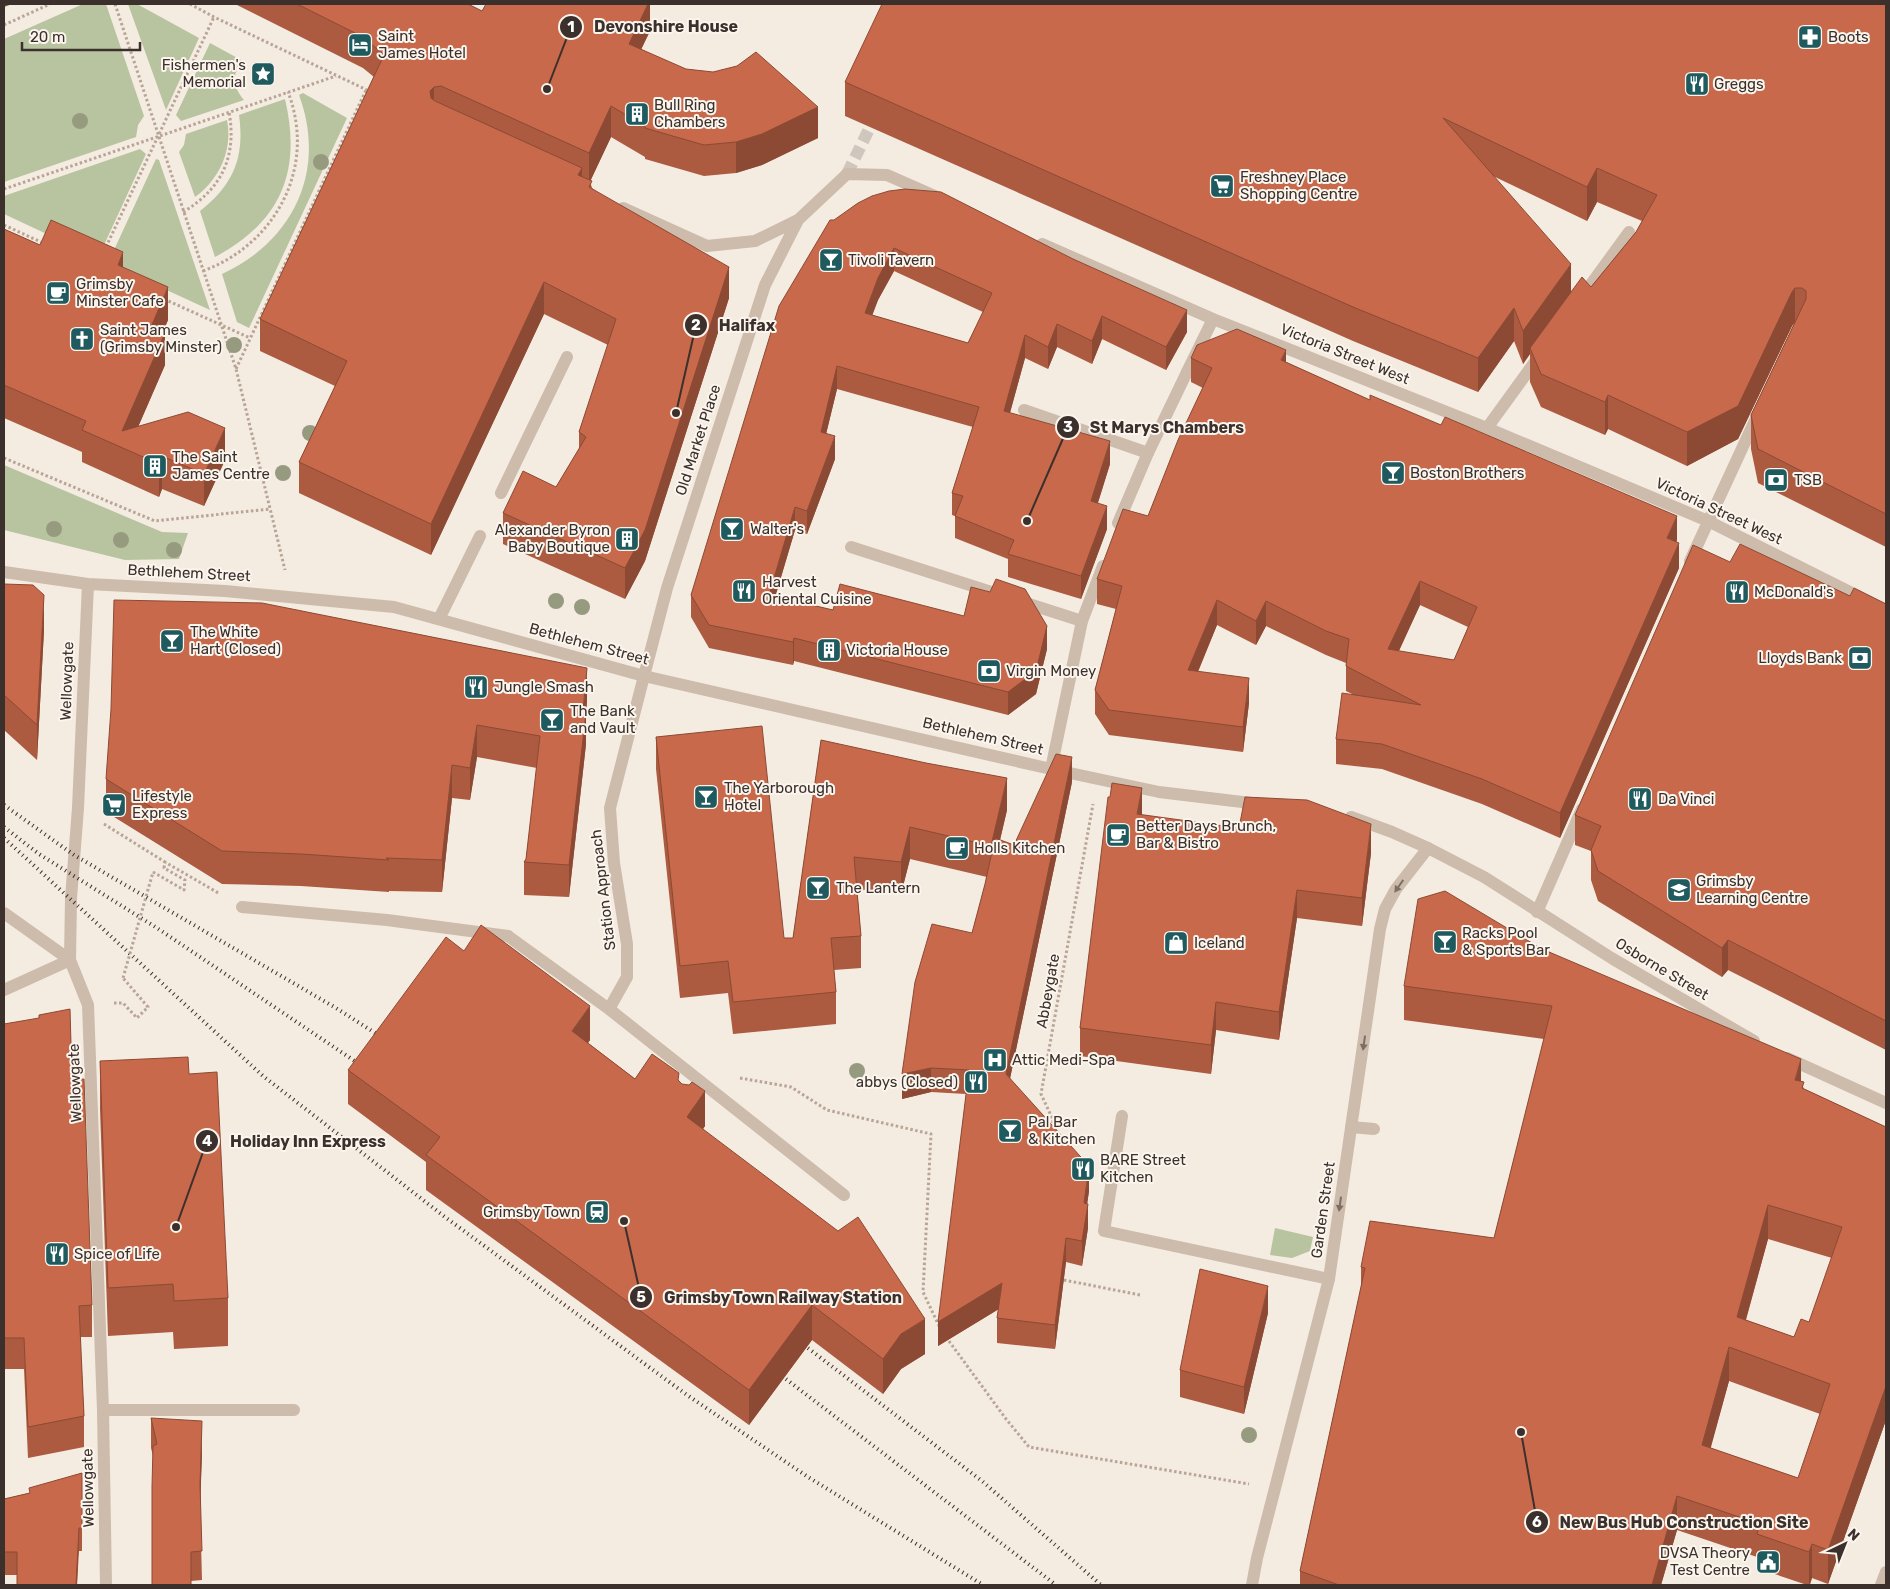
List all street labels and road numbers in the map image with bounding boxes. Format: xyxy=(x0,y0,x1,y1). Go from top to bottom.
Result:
street label: Victoria Street West xyxy=(1278,320,1412,388)
street label: Old Market Place xyxy=(672,382,724,498)
street label: Victoria Street West xyxy=(1653,474,1785,548)
street label: Bethlehem Street xyxy=(127,561,251,585)
street label: Bethlehem Street xyxy=(527,619,651,669)
street label: Wellowgate xyxy=(57,641,77,721)
street label: Bethlehem Street xyxy=(921,713,1045,759)
street label: Station Approach xyxy=(587,829,619,951)
street label: Osborne Street xyxy=(1612,934,1712,1004)
street label: Abbeygate xyxy=(1033,952,1063,1030)
street label: Wellowgate xyxy=(65,1043,85,1123)
street label: Garden Street xyxy=(1307,1160,1339,1260)
street label: Wellowgate xyxy=(78,1448,98,1528)

